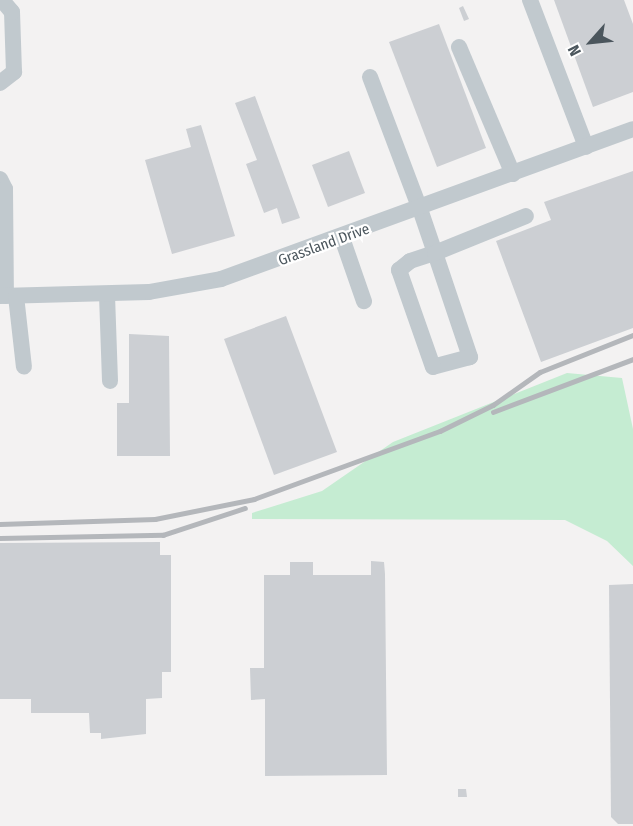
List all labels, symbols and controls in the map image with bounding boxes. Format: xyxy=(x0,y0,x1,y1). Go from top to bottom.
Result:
north arrow xyxy=(561,12,621,72)
text: N xyxy=(564,42,585,59)
street label: Grassland Drive xyxy=(276,220,372,270)

